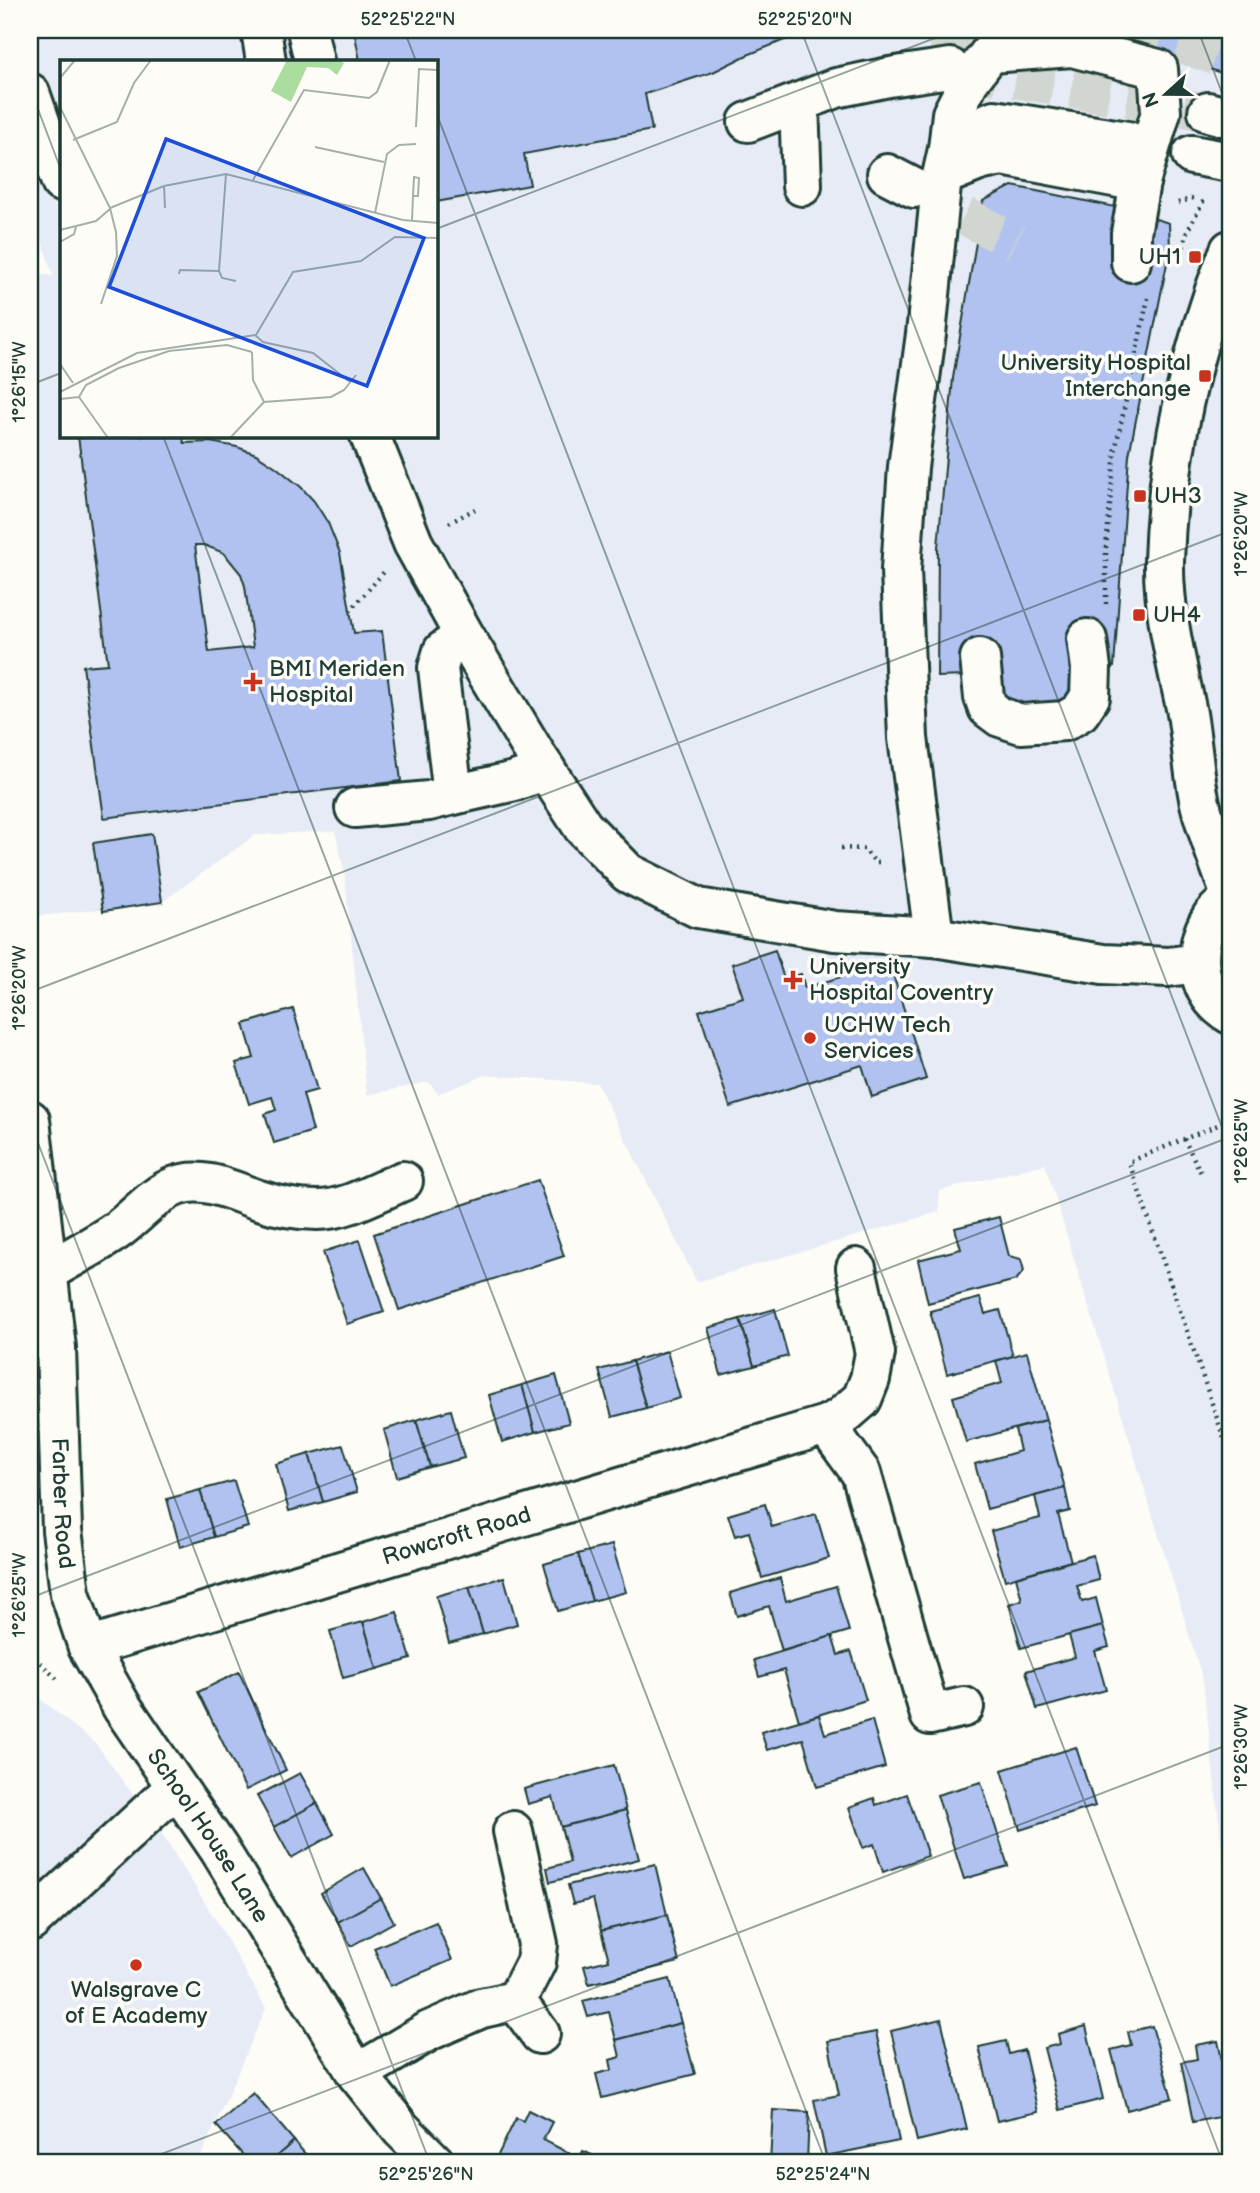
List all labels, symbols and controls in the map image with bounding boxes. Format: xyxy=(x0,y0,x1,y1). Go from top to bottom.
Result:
text: 52°25'22"N xyxy=(360,9,456,30)
text: 52°25'20"N xyxy=(757,9,853,30)
inset map xyxy=(60,60,438,438)
north arrow xyxy=(1130,60,1200,130)
text: N xyxy=(1138,89,1165,110)
place label: UH1 xyxy=(1138,243,1181,271)
marker: UH1 xyxy=(1187,249,1203,265)
text: 1°26'15"W xyxy=(9,341,30,423)
place label: University Hospital Interchange xyxy=(1000,349,1191,403)
marker: University Hospital Interchange xyxy=(1197,368,1213,384)
place label: UH3 xyxy=(1154,482,1202,510)
marker: UH3 xyxy=(1132,488,1148,504)
text: 1°26'20"W xyxy=(1231,491,1252,577)
place label: UH4 xyxy=(1153,601,1201,629)
marker: UH4 xyxy=(1131,607,1147,623)
place label: BMI Meriden Hospital xyxy=(269,655,405,709)
marker: BMI Meriden Hospital xyxy=(243,672,263,692)
text: 1°26'20"W xyxy=(9,945,30,1031)
place label: University Hospital Coventry xyxy=(809,953,994,1007)
marker: University Hospital Coventry xyxy=(783,970,803,990)
place label: UCHW Tech Services xyxy=(824,1011,951,1065)
marker: UCHW Tech Services xyxy=(802,1030,818,1046)
text: 1°26'25"W xyxy=(1231,1098,1252,1183)
street label: Farber Road xyxy=(45,1437,81,1570)
street label: Rowcroft Road xyxy=(379,1501,534,1572)
text: 1°26'25"W xyxy=(9,1552,30,1637)
text: 1°26'30"W xyxy=(1231,1704,1252,1790)
street label: School House Lane xyxy=(141,1744,275,1928)
marker: Walsgrave C of E Academy xyxy=(128,1957,144,1973)
place label: Walsgrave C of E Academy xyxy=(65,1976,208,2030)
text: 52°25'26"N xyxy=(378,2164,474,2185)
text: 52°25'24"N xyxy=(775,2164,871,2185)

